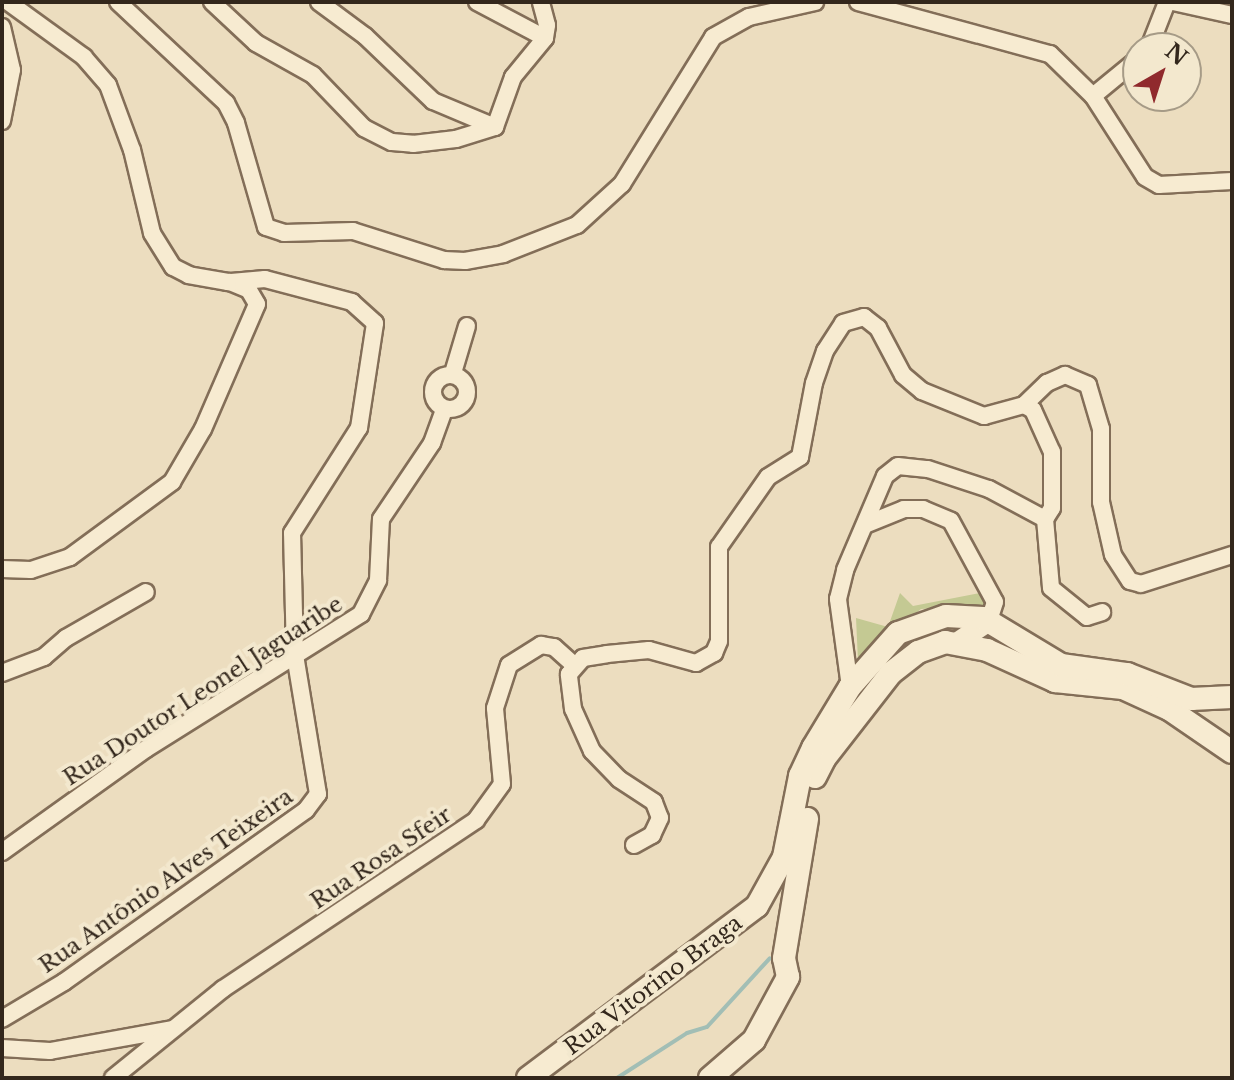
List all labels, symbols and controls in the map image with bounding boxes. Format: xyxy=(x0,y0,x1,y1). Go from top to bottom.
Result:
north arrow xyxy=(1122,32,1202,112)
text: N xyxy=(1160,38,1193,72)
street label: Rua Doutor Leonel Jaguaribe xyxy=(58,591,348,791)
street label: Rua Antônio Alves Teixeira xyxy=(33,783,299,979)
street label: Rua Rosa Sfeir xyxy=(306,801,456,915)
street label: Rua Vitorino Braga xyxy=(559,909,747,1061)

